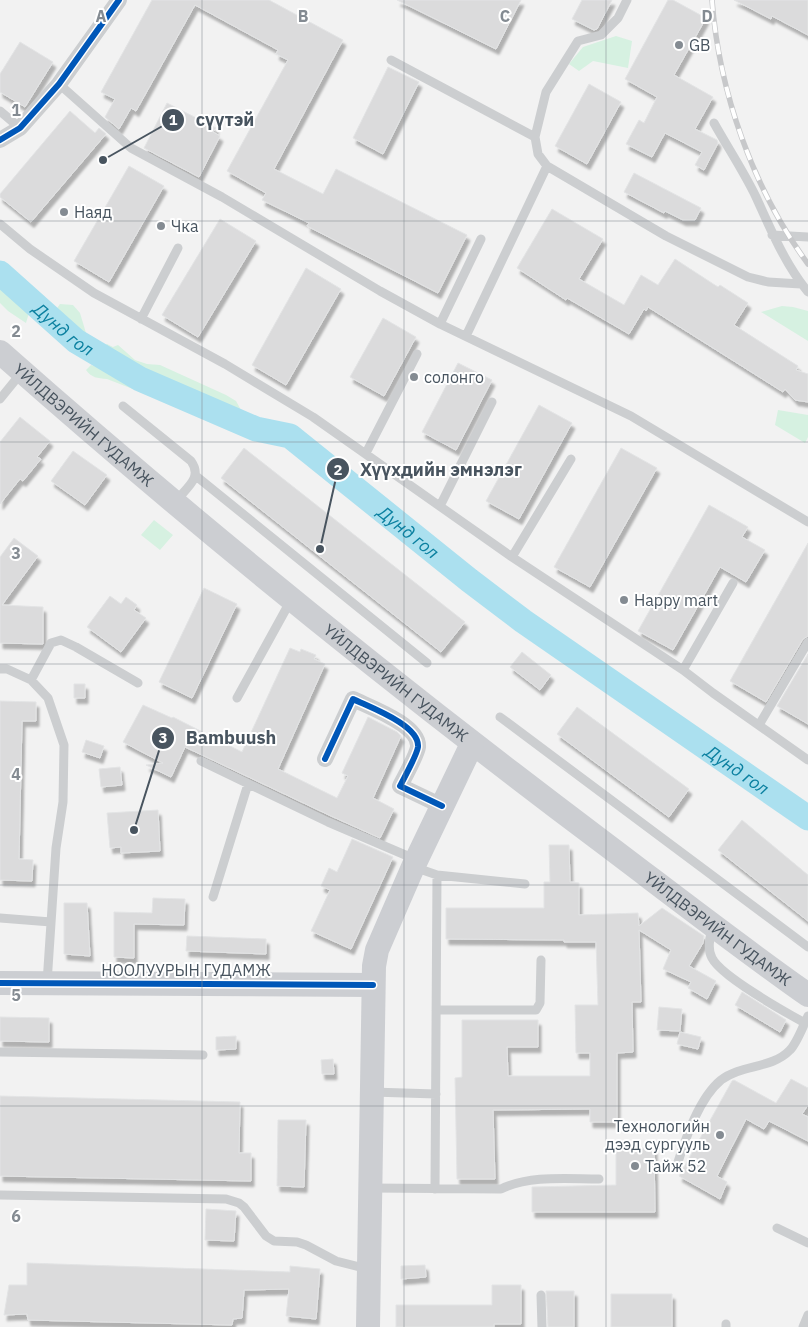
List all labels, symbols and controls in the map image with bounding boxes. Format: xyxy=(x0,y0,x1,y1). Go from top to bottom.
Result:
text: A xyxy=(96,6,107,26)
text: B xyxy=(298,6,309,26)
text: C xyxy=(500,6,510,26)
text: D xyxy=(701,6,713,26)
place label: GB xyxy=(689,35,711,55)
marker: GB xyxy=(673,39,685,51)
text: 1 xyxy=(11,100,21,120)
callout: сүүтэй xyxy=(161,103,264,136)
text: сүүтэй xyxy=(196,108,254,131)
text: 1 xyxy=(168,110,178,129)
place label: Наяд xyxy=(74,202,112,222)
marker: Наяд xyxy=(58,206,70,218)
place label: Чка xyxy=(171,216,199,236)
marker: Чка xyxy=(155,220,167,232)
water label: Дунд гол xyxy=(27,296,99,361)
text: 2 xyxy=(11,321,21,341)
street label: YЙЛДВЭРИЙН ГУДАМЖ xyxy=(10,359,158,491)
place label: солонго xyxy=(424,367,484,387)
marker: солонго xyxy=(408,371,420,383)
callout: Хүүхдийн эмнэлэг xyxy=(325,453,532,486)
text: Хүүхдийн эмнэлэг xyxy=(360,458,522,481)
text: 2 xyxy=(333,460,343,479)
water label: Дунд гол xyxy=(372,499,445,563)
text: 3 xyxy=(11,543,21,563)
place label: Happy mart xyxy=(634,590,718,610)
marker: Happy mart xyxy=(618,594,630,606)
street label: YЙЛДВЭРИЙН ГУДАМЖ xyxy=(320,619,472,746)
callout: Bambuush xyxy=(150,721,286,754)
text: Bambuush xyxy=(186,726,276,749)
text: 3 xyxy=(158,728,168,747)
water label: Дунд гол xyxy=(700,738,774,800)
text: 4 xyxy=(11,764,21,784)
street label: YЙЛДВЭРИЙН ГУДАМЖ xyxy=(640,867,795,990)
street label: НООЛУУРЫН ГУДАМЖ xyxy=(101,960,271,980)
text: 5 xyxy=(11,985,21,1005)
place label: Технологийн дээд сургууль xyxy=(605,1116,710,1154)
marker: Технологийн дээд сургууль xyxy=(714,1129,726,1141)
place label: Тайж 52 xyxy=(645,1156,706,1176)
marker: Тайж 52 xyxy=(629,1160,641,1172)
text: 6 xyxy=(11,1206,21,1226)

